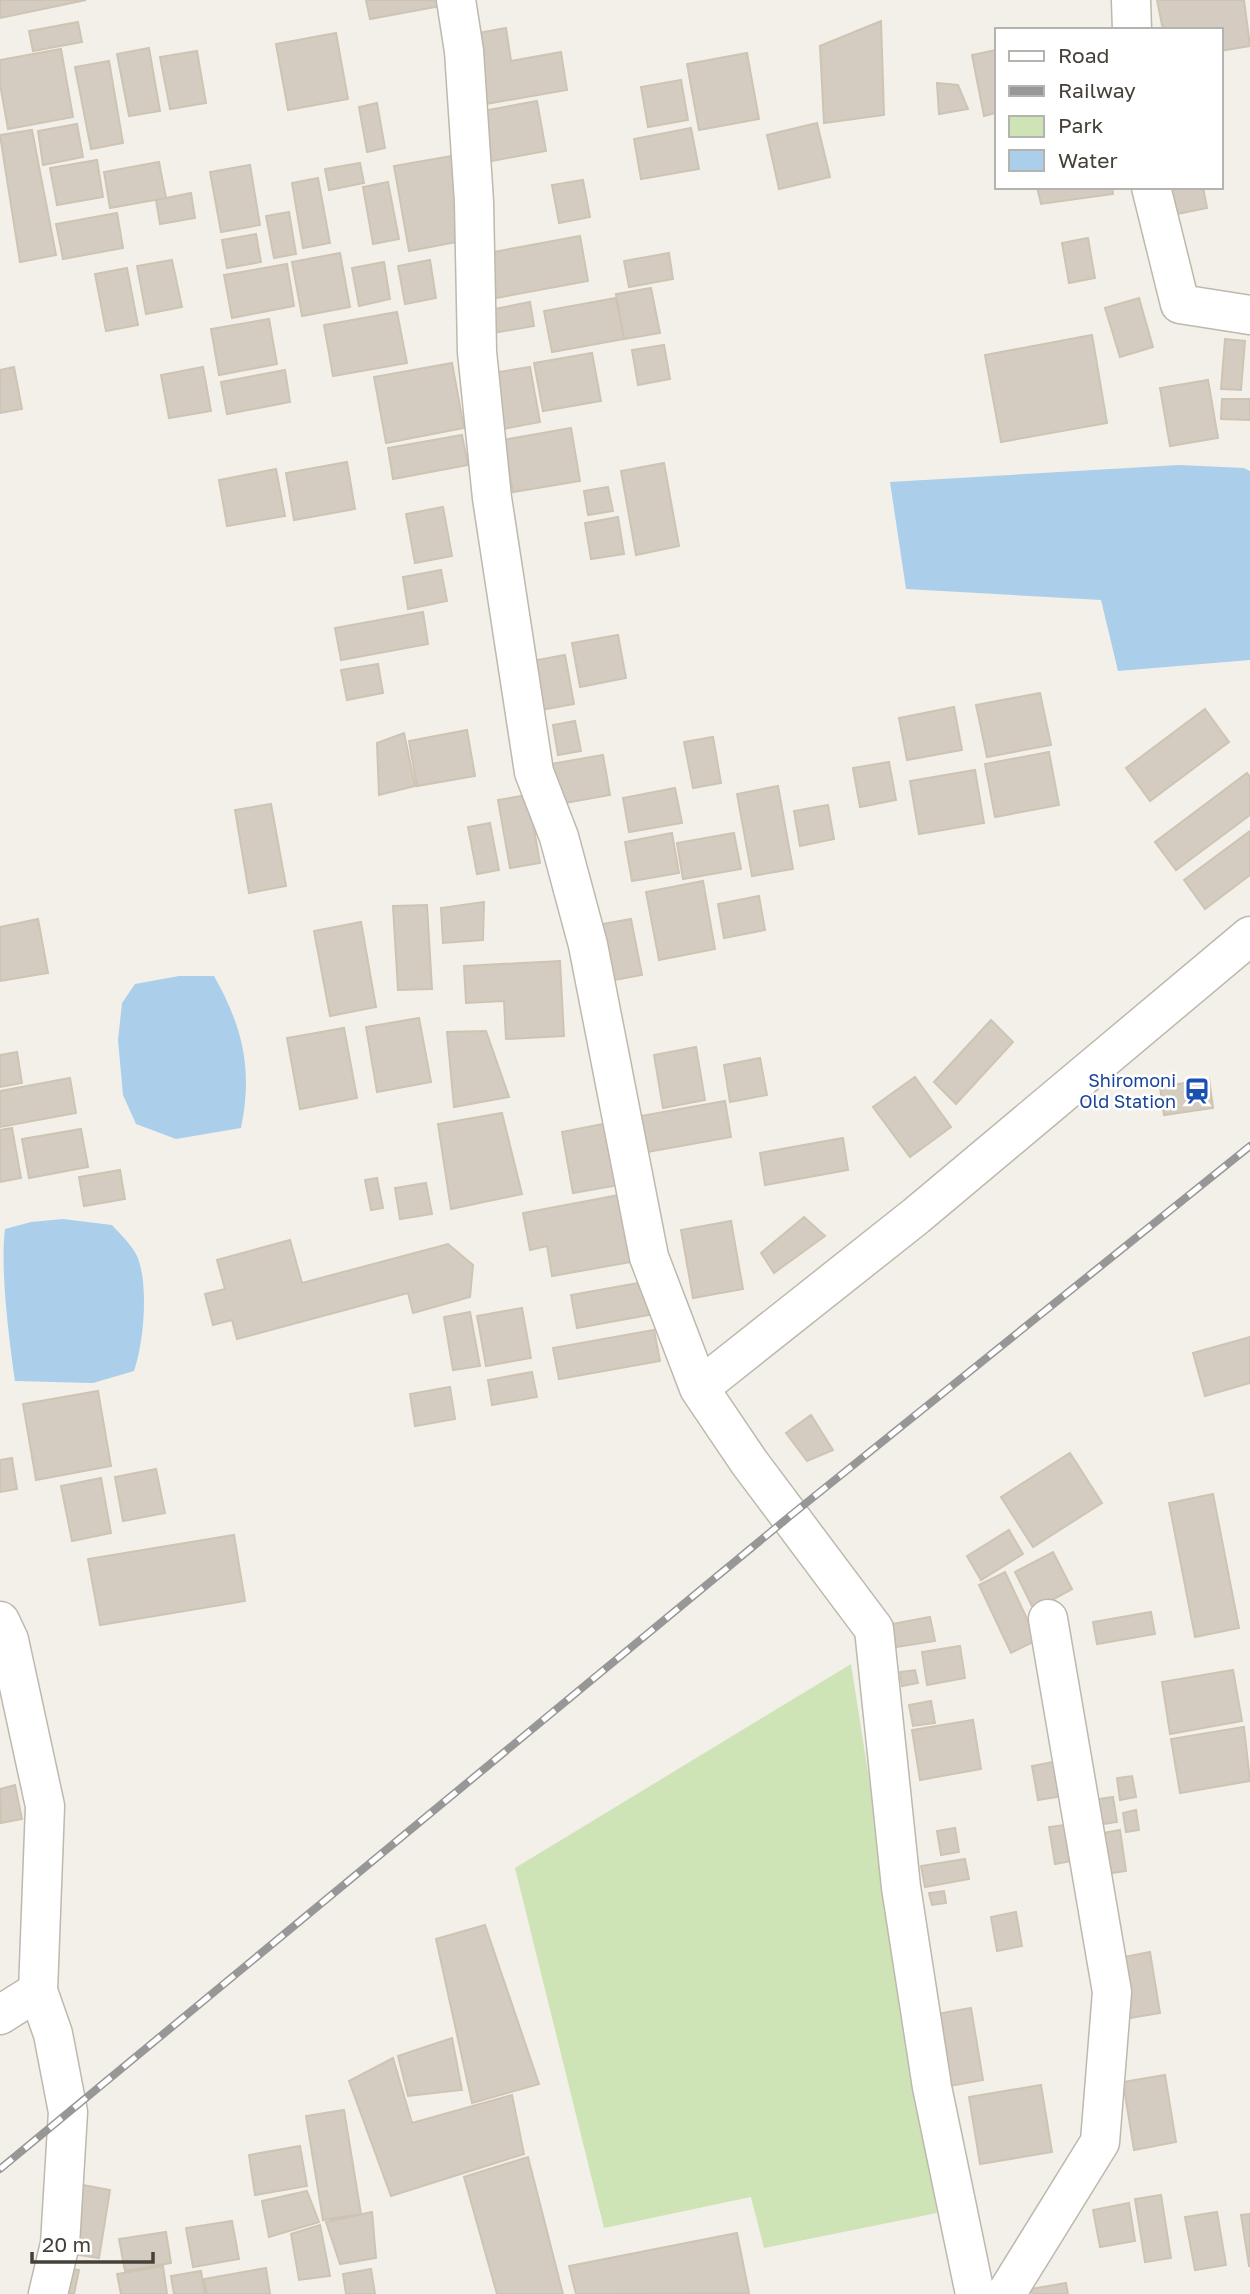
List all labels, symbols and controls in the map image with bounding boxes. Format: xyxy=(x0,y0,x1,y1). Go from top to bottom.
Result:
legend xyxy=(995,28,1222,189)
text: Road xyxy=(1058,42,1109,68)
text: Railway xyxy=(1058,77,1136,103)
text: Park xyxy=(1058,112,1104,138)
text: Water xyxy=(1058,147,1118,173)
place label: Shiromoni Old Station xyxy=(1079,1069,1176,1112)
station icon: Shiromoni Old Station xyxy=(1182,1076,1212,1106)
scale bar xyxy=(32,2220,152,2264)
text: 20 m xyxy=(42,2231,91,2257)

